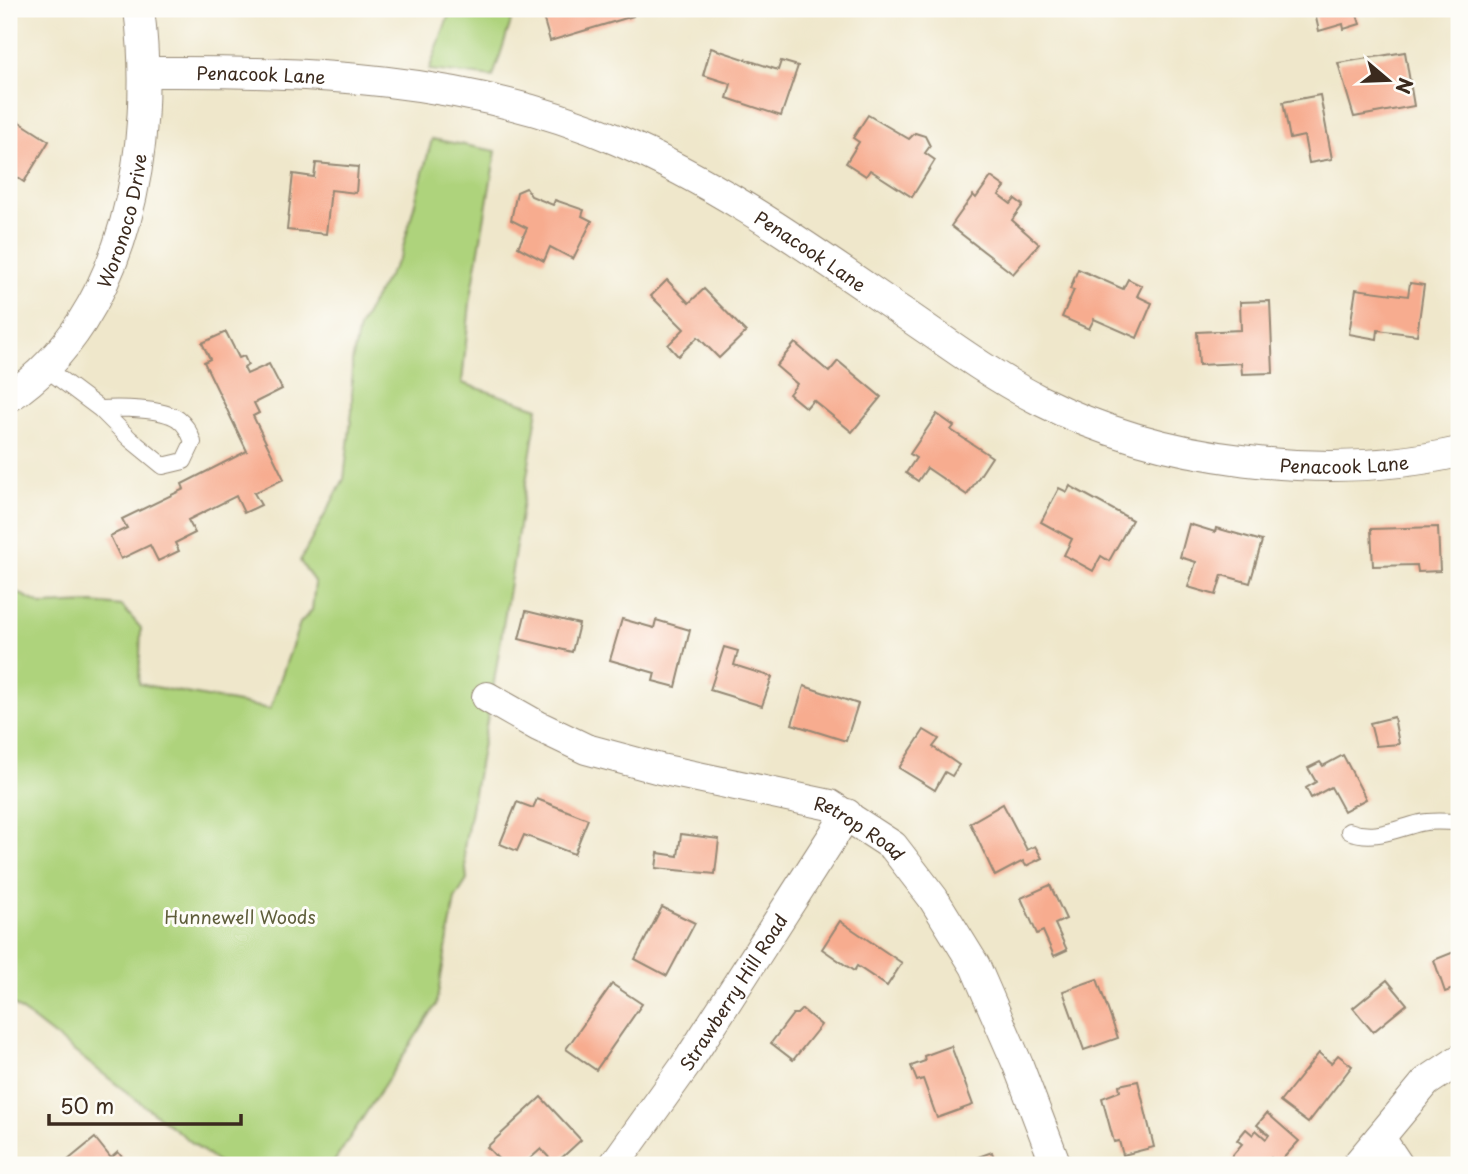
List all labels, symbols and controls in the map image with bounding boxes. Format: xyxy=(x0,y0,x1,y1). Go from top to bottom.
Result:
north arrow xyxy=(1352,46,1422,116)
street label: Penacook Lane xyxy=(196,58,326,90)
text: N xyxy=(1389,74,1421,98)
street label: Woronoco Drive xyxy=(89,152,152,292)
street label: Penacook Lane xyxy=(750,203,872,297)
street label: Penacook Lane xyxy=(1279,447,1410,479)
street label: Retrop Road xyxy=(812,788,912,865)
park label: Hunnewell Woods xyxy=(164,903,316,930)
street label: Strawberry Hill Road xyxy=(672,908,793,1076)
scale bar xyxy=(49,1083,242,1127)
text: 50 m xyxy=(60,1089,114,1121)

